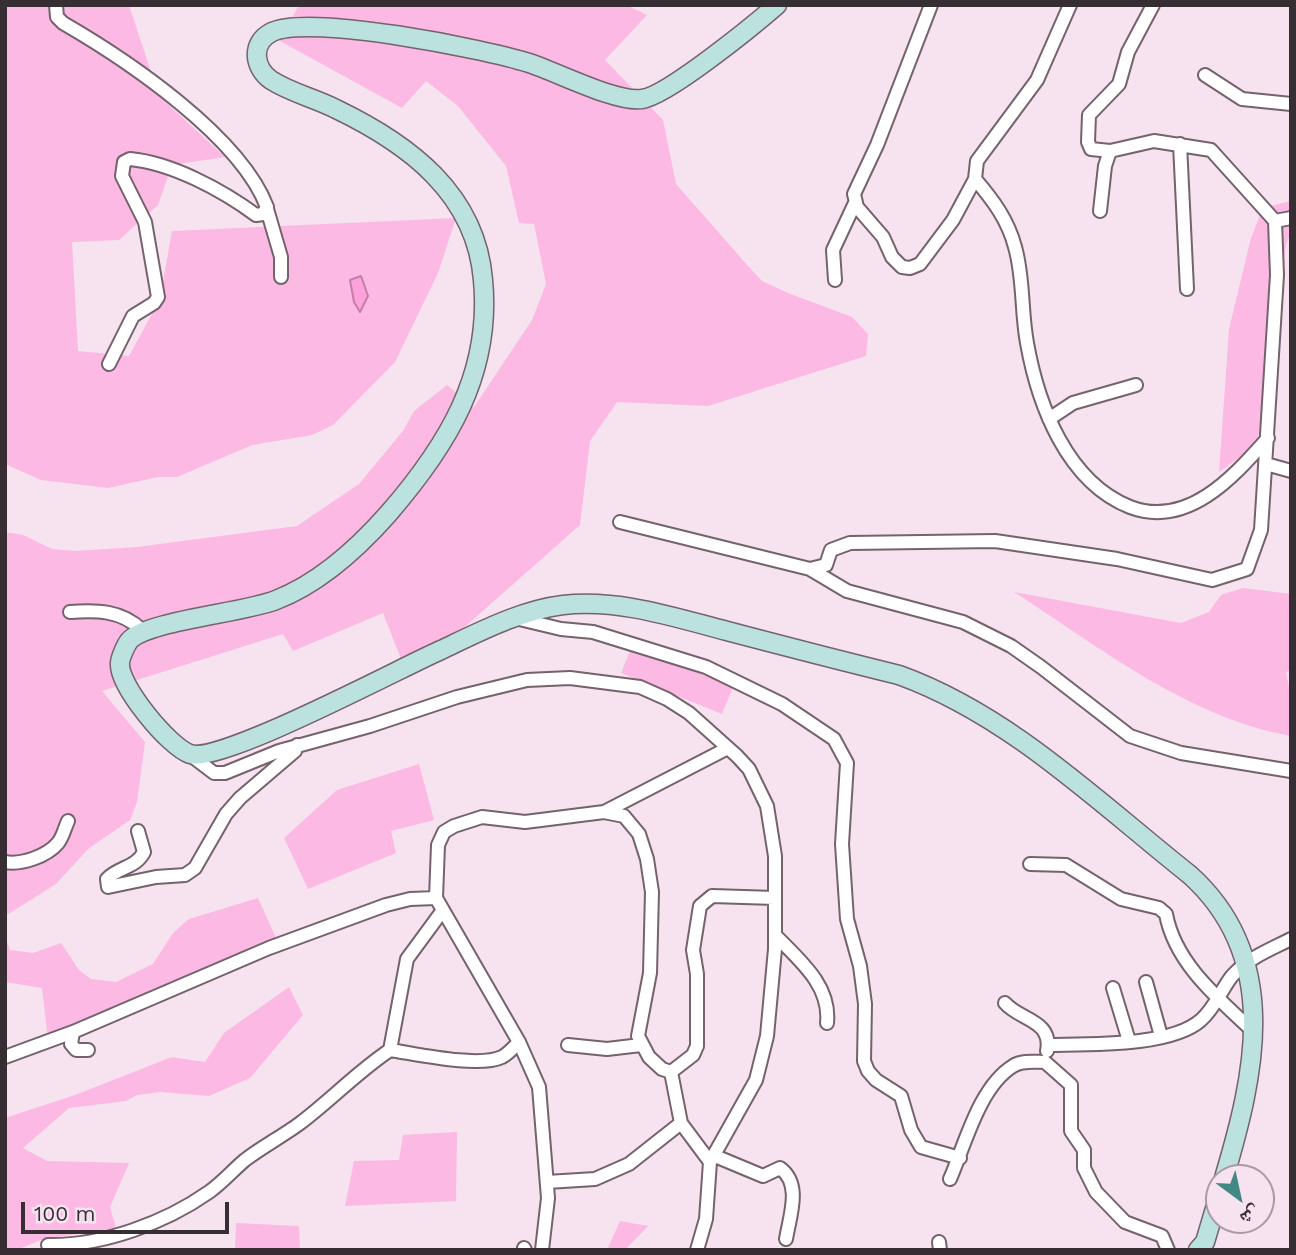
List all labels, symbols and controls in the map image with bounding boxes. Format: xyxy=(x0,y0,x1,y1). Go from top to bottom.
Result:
north arrow xyxy=(1205,1164,1275,1234)
scale bar xyxy=(24,1188,233,1232)
text: ش xyxy=(1236,1200,1265,1230)
text: 100 m xyxy=(34,1201,96,1226)

